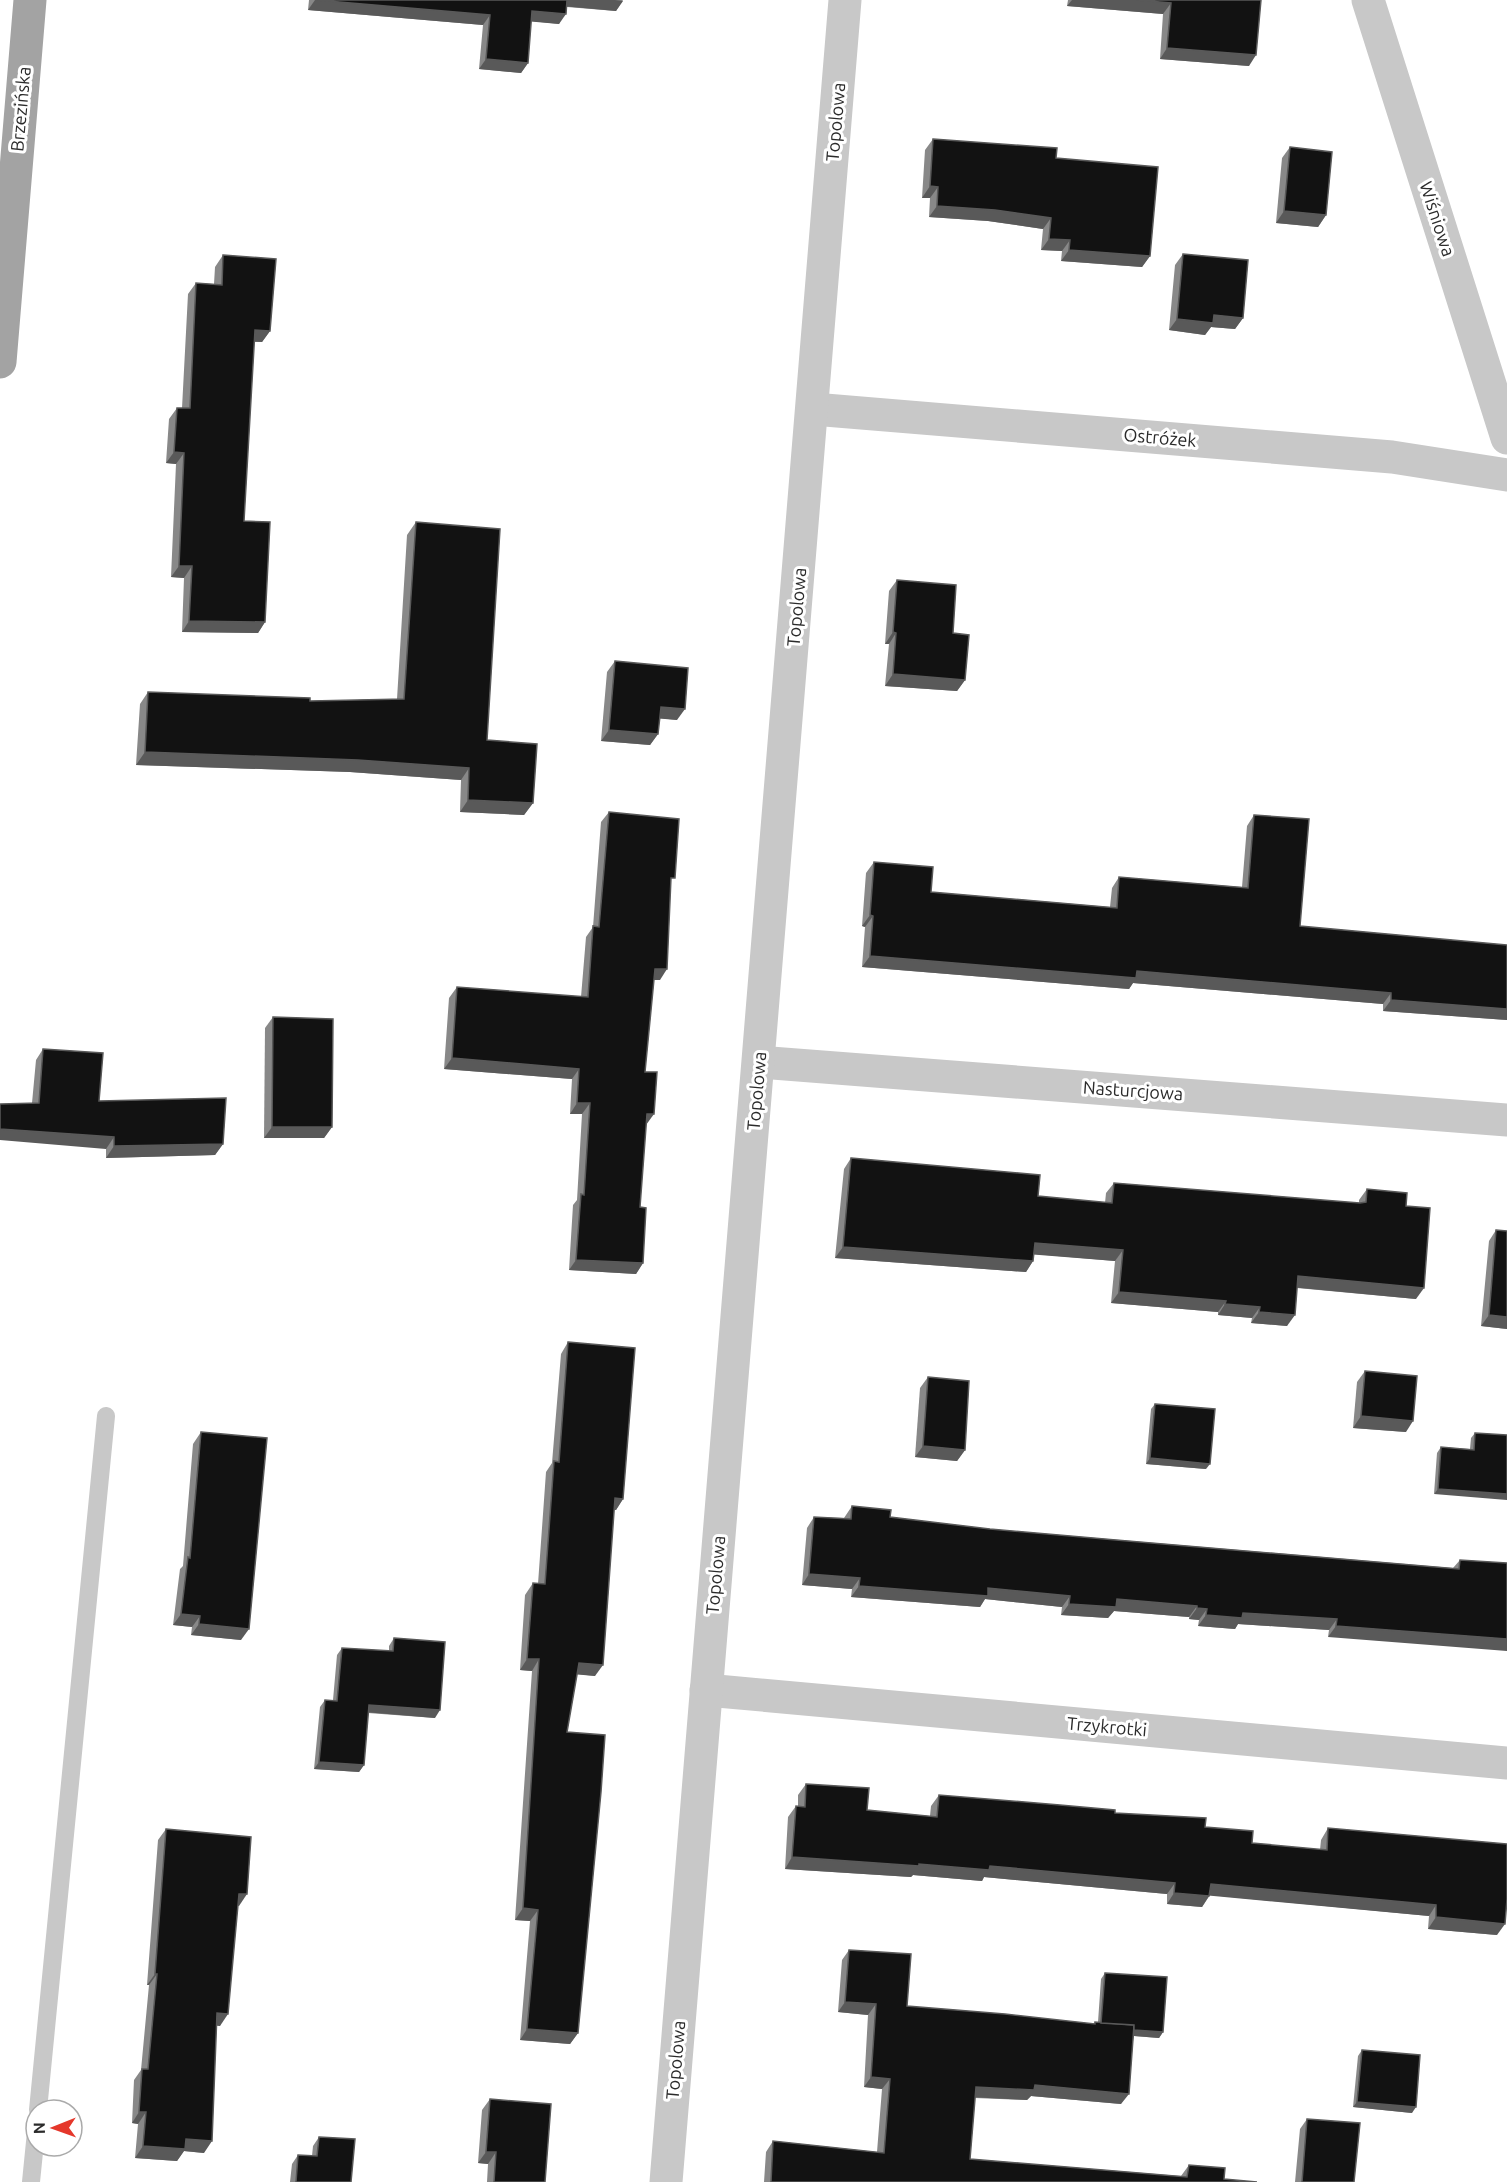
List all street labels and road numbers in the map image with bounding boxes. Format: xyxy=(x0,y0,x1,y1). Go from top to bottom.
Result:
street label: Brzezińska xyxy=(6,66,34,152)
street label: Topolowa xyxy=(822,82,848,162)
street label: Wiśniowa xyxy=(1416,179,1459,259)
street label: Ostróżek xyxy=(1123,424,1197,450)
street label: Topolowa xyxy=(783,567,809,647)
street label: Topolowa xyxy=(743,1051,769,1131)
street label: Nasturcjowa xyxy=(1082,1077,1184,1103)
street label: Topolowa xyxy=(702,1535,728,1615)
street label: Trzykrotki xyxy=(1066,1713,1148,1739)
street label: Topolowa xyxy=(662,2020,688,2100)

